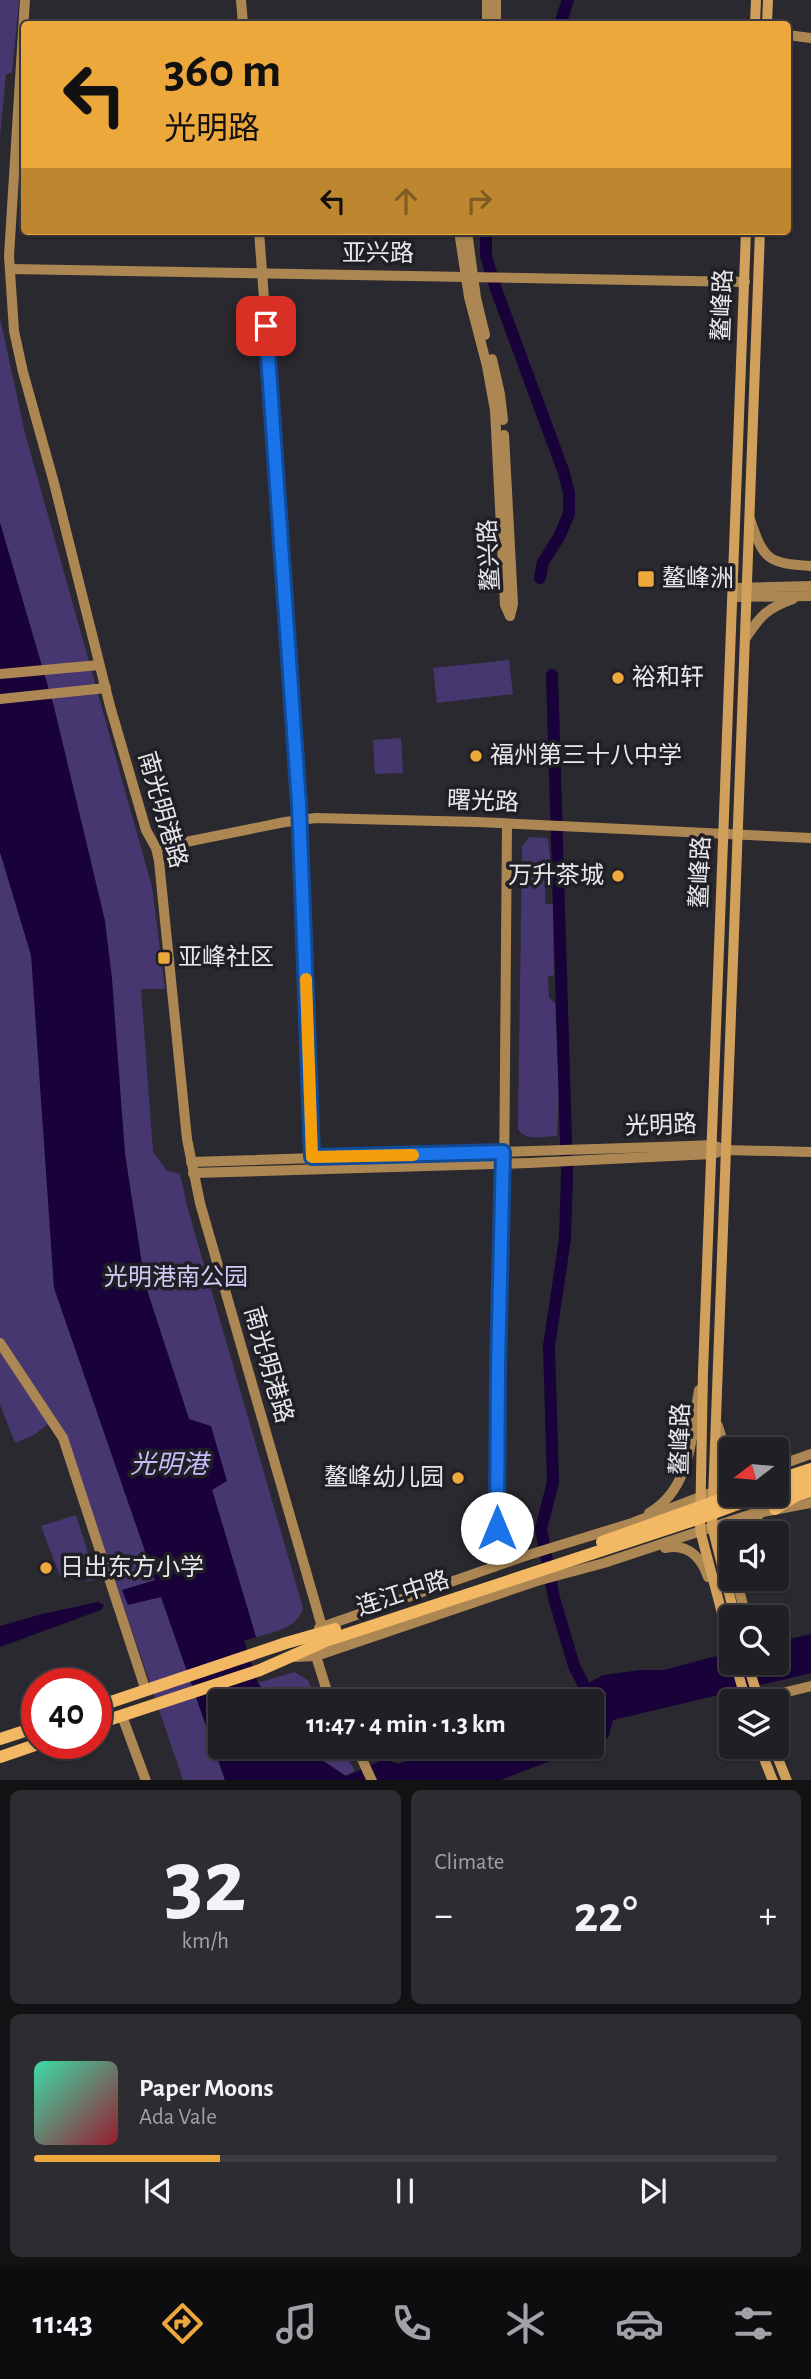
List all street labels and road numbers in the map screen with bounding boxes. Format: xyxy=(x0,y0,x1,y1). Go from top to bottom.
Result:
street label: 亚兴路 xyxy=(342,240,414,266)
street label: 鳌峰路 xyxy=(708,269,736,341)
street label: 鳌兴路 xyxy=(474,518,504,592)
street label: 南光明港路 xyxy=(134,748,192,871)
street label: 曙光路 xyxy=(447,787,519,815)
street label: 鳌峰路 xyxy=(686,836,714,908)
street label: 光明路 xyxy=(625,1111,697,1139)
street label: 南光明港路 xyxy=(240,1303,298,1426)
street label: 鳌峰路 xyxy=(666,1403,694,1475)
street label: 连江中路 xyxy=(353,1566,452,1620)

